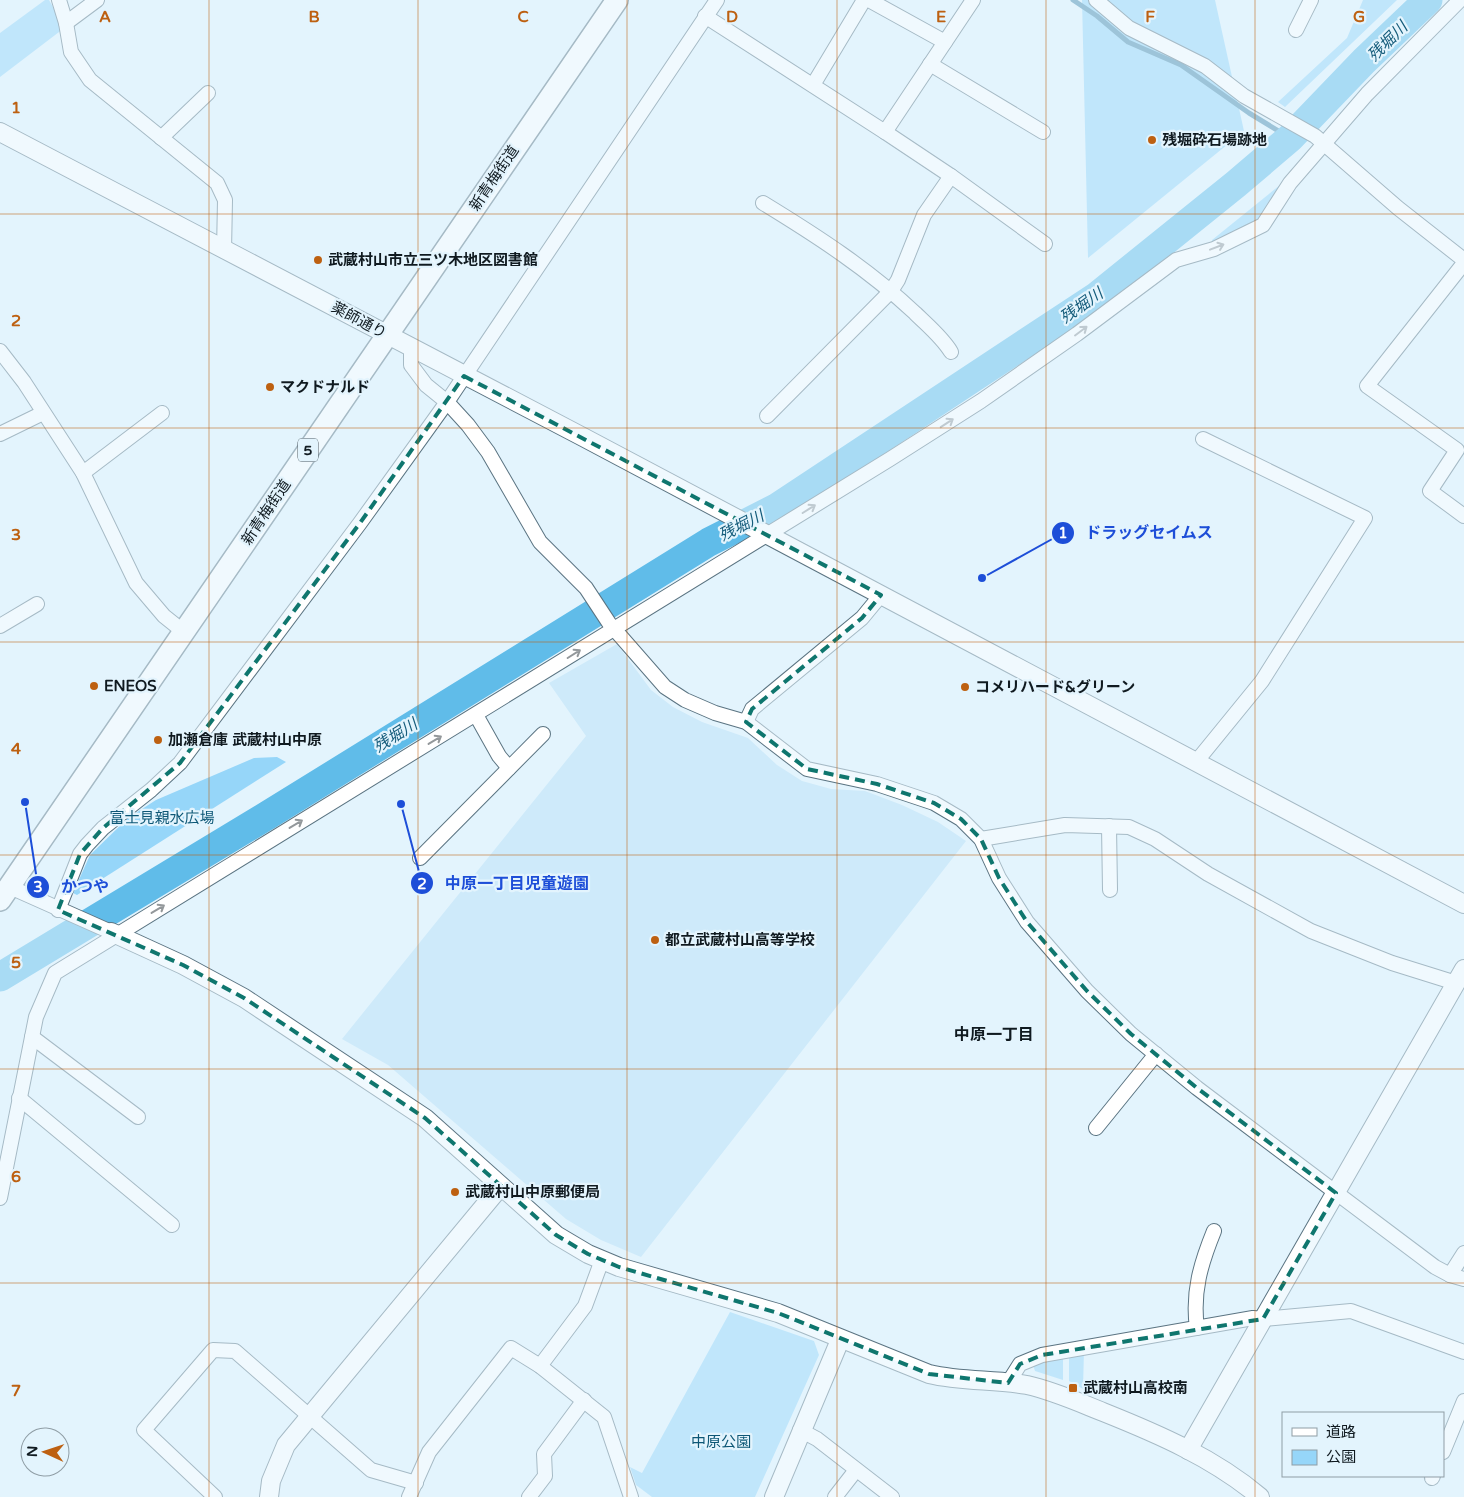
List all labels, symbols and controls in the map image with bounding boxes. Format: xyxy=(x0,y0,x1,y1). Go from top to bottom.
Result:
text: A xyxy=(99,7,111,27)
text: B xyxy=(308,7,320,27)
text: C xyxy=(517,7,529,27)
text: D xyxy=(726,7,738,27)
text: E xyxy=(936,7,946,27)
text: F xyxy=(1145,7,1155,27)
text: G xyxy=(1353,7,1365,27)
water label: 残堀川 xyxy=(1364,16,1413,66)
text: 1 xyxy=(11,98,21,118)
place label: 残堀砕石場跡地 xyxy=(1162,131,1267,149)
marker: 残堀砕石場跡地 xyxy=(1146,134,1158,146)
street label: 新青梅街道 xyxy=(466,142,522,214)
one-way arrow xyxy=(1209,242,1224,251)
place label: 武蔵村山市立三ツ木地区図書館 xyxy=(328,251,538,269)
marker: 武蔵村山市立三ツ木地区図書館 xyxy=(312,254,324,266)
water label: 残堀川 xyxy=(1056,283,1109,328)
street label: 薬師通り xyxy=(328,298,390,342)
text: 2 xyxy=(11,311,21,331)
one-way arrow xyxy=(1074,326,1087,337)
place label: マクドナルド xyxy=(280,378,370,396)
marker: マクドナルド xyxy=(264,381,276,393)
one-way arrow xyxy=(939,418,953,428)
road number: 5 xyxy=(298,438,318,462)
street label: 新青梅街道 xyxy=(238,476,294,548)
one-way arrow xyxy=(801,504,815,514)
water label: 残堀川 xyxy=(716,505,769,546)
callout: ドラッグセイムス xyxy=(1050,517,1223,548)
text: ドラッグセイムス xyxy=(1085,523,1213,543)
text: 1 xyxy=(1058,524,1068,542)
text: 3 xyxy=(11,525,21,545)
one-way arrow xyxy=(566,649,580,659)
place label: ENEOS xyxy=(104,677,157,695)
place label: コメリハード&グリーン xyxy=(975,678,1135,696)
marker: ENEOS xyxy=(88,680,100,692)
marker: コメリハード&グリーン xyxy=(959,681,971,693)
water label: 残堀川 xyxy=(370,714,423,757)
place label: 加瀬倉庫 武蔵村山中原 xyxy=(168,731,322,749)
marker: 加瀬倉庫 武蔵村山中原 xyxy=(152,734,164,746)
one-way arrow xyxy=(428,734,442,744)
text: 4 xyxy=(11,739,21,759)
park label: 富士見親水広場 xyxy=(109,809,215,827)
one-way arrow xyxy=(289,819,303,829)
callout: 中原一丁目児童遊園 xyxy=(410,868,599,899)
callout: かつや xyxy=(26,871,119,902)
text: 中原一丁目児童遊園 xyxy=(445,874,589,894)
text: 2 xyxy=(417,875,427,893)
text: かつや xyxy=(61,877,109,897)
text: 3 xyxy=(33,878,43,896)
one-way arrow xyxy=(150,903,164,913)
place label: 都立武蔵村山高等学校 xyxy=(665,931,815,949)
marker: 都立武蔵村山高等学校 xyxy=(649,934,661,946)
text: 5 xyxy=(11,953,21,973)
district label: 中原一丁目 xyxy=(954,1025,1034,1045)
text: 6 xyxy=(11,1167,21,1187)
place label: 武蔵村山中原郵便局 xyxy=(465,1183,600,1201)
marker: 武蔵村山中原郵便局 xyxy=(449,1186,461,1198)
place label: 武蔵村山高校南 xyxy=(1083,1379,1188,1397)
text: 7 xyxy=(11,1381,21,1401)
marker: 武蔵村山高校南 xyxy=(1067,1382,1079,1394)
legend xyxy=(1282,1412,1444,1477)
text: 道路 xyxy=(1326,1423,1356,1441)
north arrow xyxy=(20,1427,70,1477)
park label: 中原公園 xyxy=(691,1433,751,1451)
text: N xyxy=(24,1445,41,1457)
text: 公園 xyxy=(1326,1448,1356,1466)

